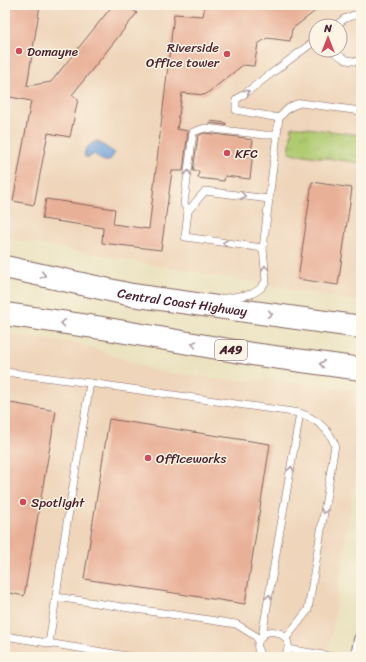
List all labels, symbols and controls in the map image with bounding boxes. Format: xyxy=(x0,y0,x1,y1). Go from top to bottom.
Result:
north arrow xyxy=(308,18,348,58)
text: N xyxy=(323,19,332,38)
place label: Riverside Office tower xyxy=(146,36,220,74)
place label: Domayne xyxy=(27,40,78,63)
marker: Domayne xyxy=(14,46,24,56)
marker: Riverside Office tower xyxy=(222,49,232,59)
one-way arrow xyxy=(242,90,249,97)
place label: KFC xyxy=(235,142,258,165)
marker: KFC xyxy=(222,148,232,158)
one-way arrow xyxy=(183,170,192,176)
one-way arrow xyxy=(240,191,246,200)
one-way arrow xyxy=(222,239,228,248)
one-way arrow xyxy=(260,265,269,271)
one-way arrow xyxy=(40,271,46,279)
street label: Central Coast Highway xyxy=(115,281,249,323)
one-way arrow xyxy=(267,309,273,318)
one-way arrow xyxy=(60,319,66,328)
one-way arrow xyxy=(191,340,197,348)
road number: A49 xyxy=(215,340,247,360)
one-way arrow xyxy=(319,360,325,369)
place label: Officeworks xyxy=(156,447,227,470)
marker: Officeworks xyxy=(143,453,153,463)
one-way arrow xyxy=(286,466,295,472)
place label: Spotlight xyxy=(31,491,85,514)
marker: Spotlight xyxy=(18,497,28,507)
one-way arrow xyxy=(320,508,329,514)
one-way arrow xyxy=(264,594,273,600)

